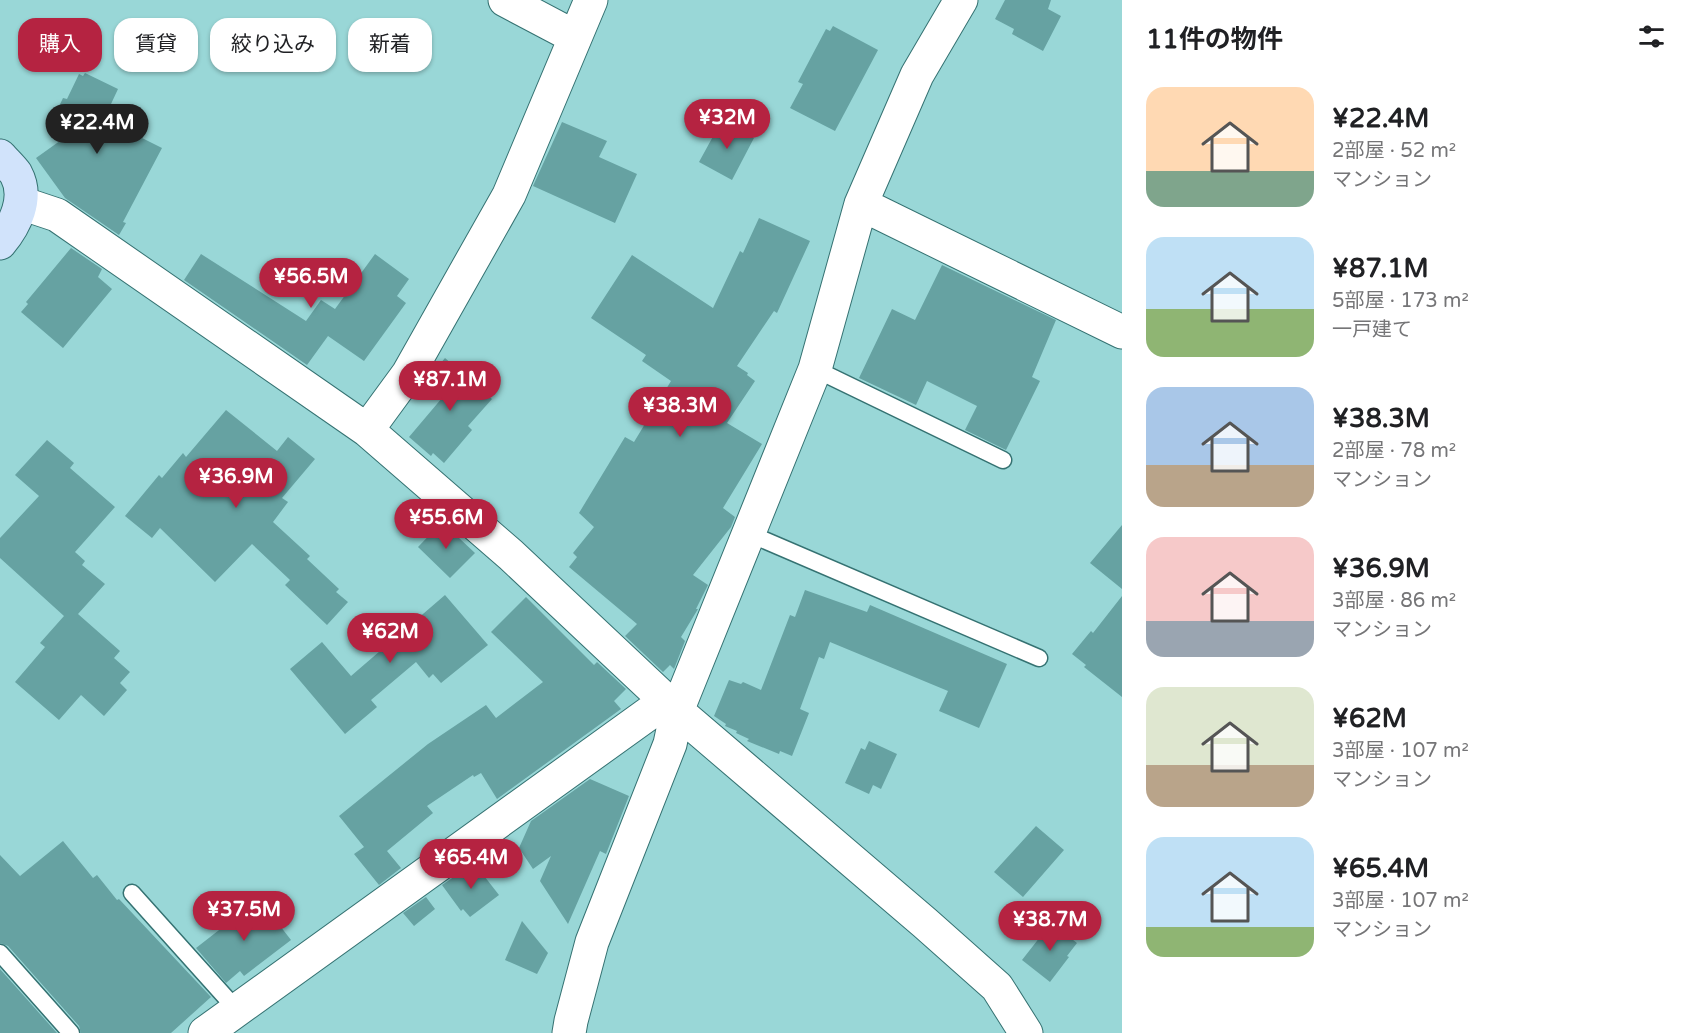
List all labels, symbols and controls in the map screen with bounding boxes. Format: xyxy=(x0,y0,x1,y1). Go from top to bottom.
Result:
chip: 購入 xyxy=(18,18,102,72)
chip: 賃貸 xyxy=(114,18,198,72)
chip: 絞り込み xyxy=(210,18,336,72)
chip: 新着 xyxy=(348,18,432,72)
icon: filters xyxy=(1635,20,1668,53)
text: 11件の物件 xyxy=(1146,24,1283,55)
pin: ¥32M xyxy=(691,99,763,150)
text: ¥22.4M xyxy=(1332,103,1429,134)
pin: ¥22.4M xyxy=(48,104,146,155)
text: ¥32M xyxy=(698,106,756,130)
text: ¥22.4M xyxy=(60,111,134,135)
icon: home xyxy=(1194,111,1266,183)
text: 2部屋 · 52 m² xyxy=(1332,139,1456,163)
text: マンション xyxy=(1332,168,1432,192)
text: ¥87.1M xyxy=(1332,253,1429,284)
pin: ¥56.5M xyxy=(262,258,360,309)
icon: home xyxy=(1194,261,1266,333)
text: ¥56.5M xyxy=(273,265,349,289)
text: 5部屋 · 173 m² xyxy=(1332,289,1469,313)
text: 一戸建て xyxy=(1332,318,1412,342)
pin: ¥87.1M xyxy=(401,361,499,412)
text: ¥87.1M xyxy=(413,368,487,392)
pin: ¥38.3M xyxy=(631,387,729,438)
text: ¥38.3M xyxy=(642,394,718,418)
text: ¥38.3M xyxy=(1332,403,1430,434)
icon: home xyxy=(1194,411,1266,483)
text: 2部屋 · 78 m² xyxy=(1332,439,1456,463)
pin: ¥36.9M xyxy=(187,458,285,509)
text: ¥36.9M xyxy=(198,465,274,489)
text: マンション xyxy=(1332,468,1432,492)
pin: ¥55.6M xyxy=(397,499,495,550)
text: ¥55.6M xyxy=(408,506,484,530)
text: ¥36.9M xyxy=(1332,553,1430,584)
icon: home xyxy=(1194,561,1266,633)
text: 3部屋 · 86 m² xyxy=(1332,589,1456,613)
pin: ¥62M xyxy=(354,613,426,664)
text: マンション xyxy=(1332,618,1432,642)
text: ¥62M xyxy=(361,620,419,644)
text: ¥62M xyxy=(1332,703,1407,734)
icon: home xyxy=(1194,711,1266,783)
text: 3部屋 · 107 m² xyxy=(1332,739,1469,763)
text: マンション xyxy=(1332,768,1432,792)
pin: ¥65.4M xyxy=(422,839,520,890)
text: ¥65.4M xyxy=(434,846,508,870)
text: ¥65.4M xyxy=(1332,853,1429,884)
icon: home xyxy=(1194,861,1266,933)
text: 3部屋 · 107 m² xyxy=(1332,889,1469,913)
pin: ¥37.5M xyxy=(195,891,293,942)
text: ¥37.5M xyxy=(207,898,281,922)
pin: ¥38.7M xyxy=(1001,901,1099,952)
text: ¥38.7M xyxy=(1012,908,1088,932)
text: マンション xyxy=(1332,918,1432,942)

